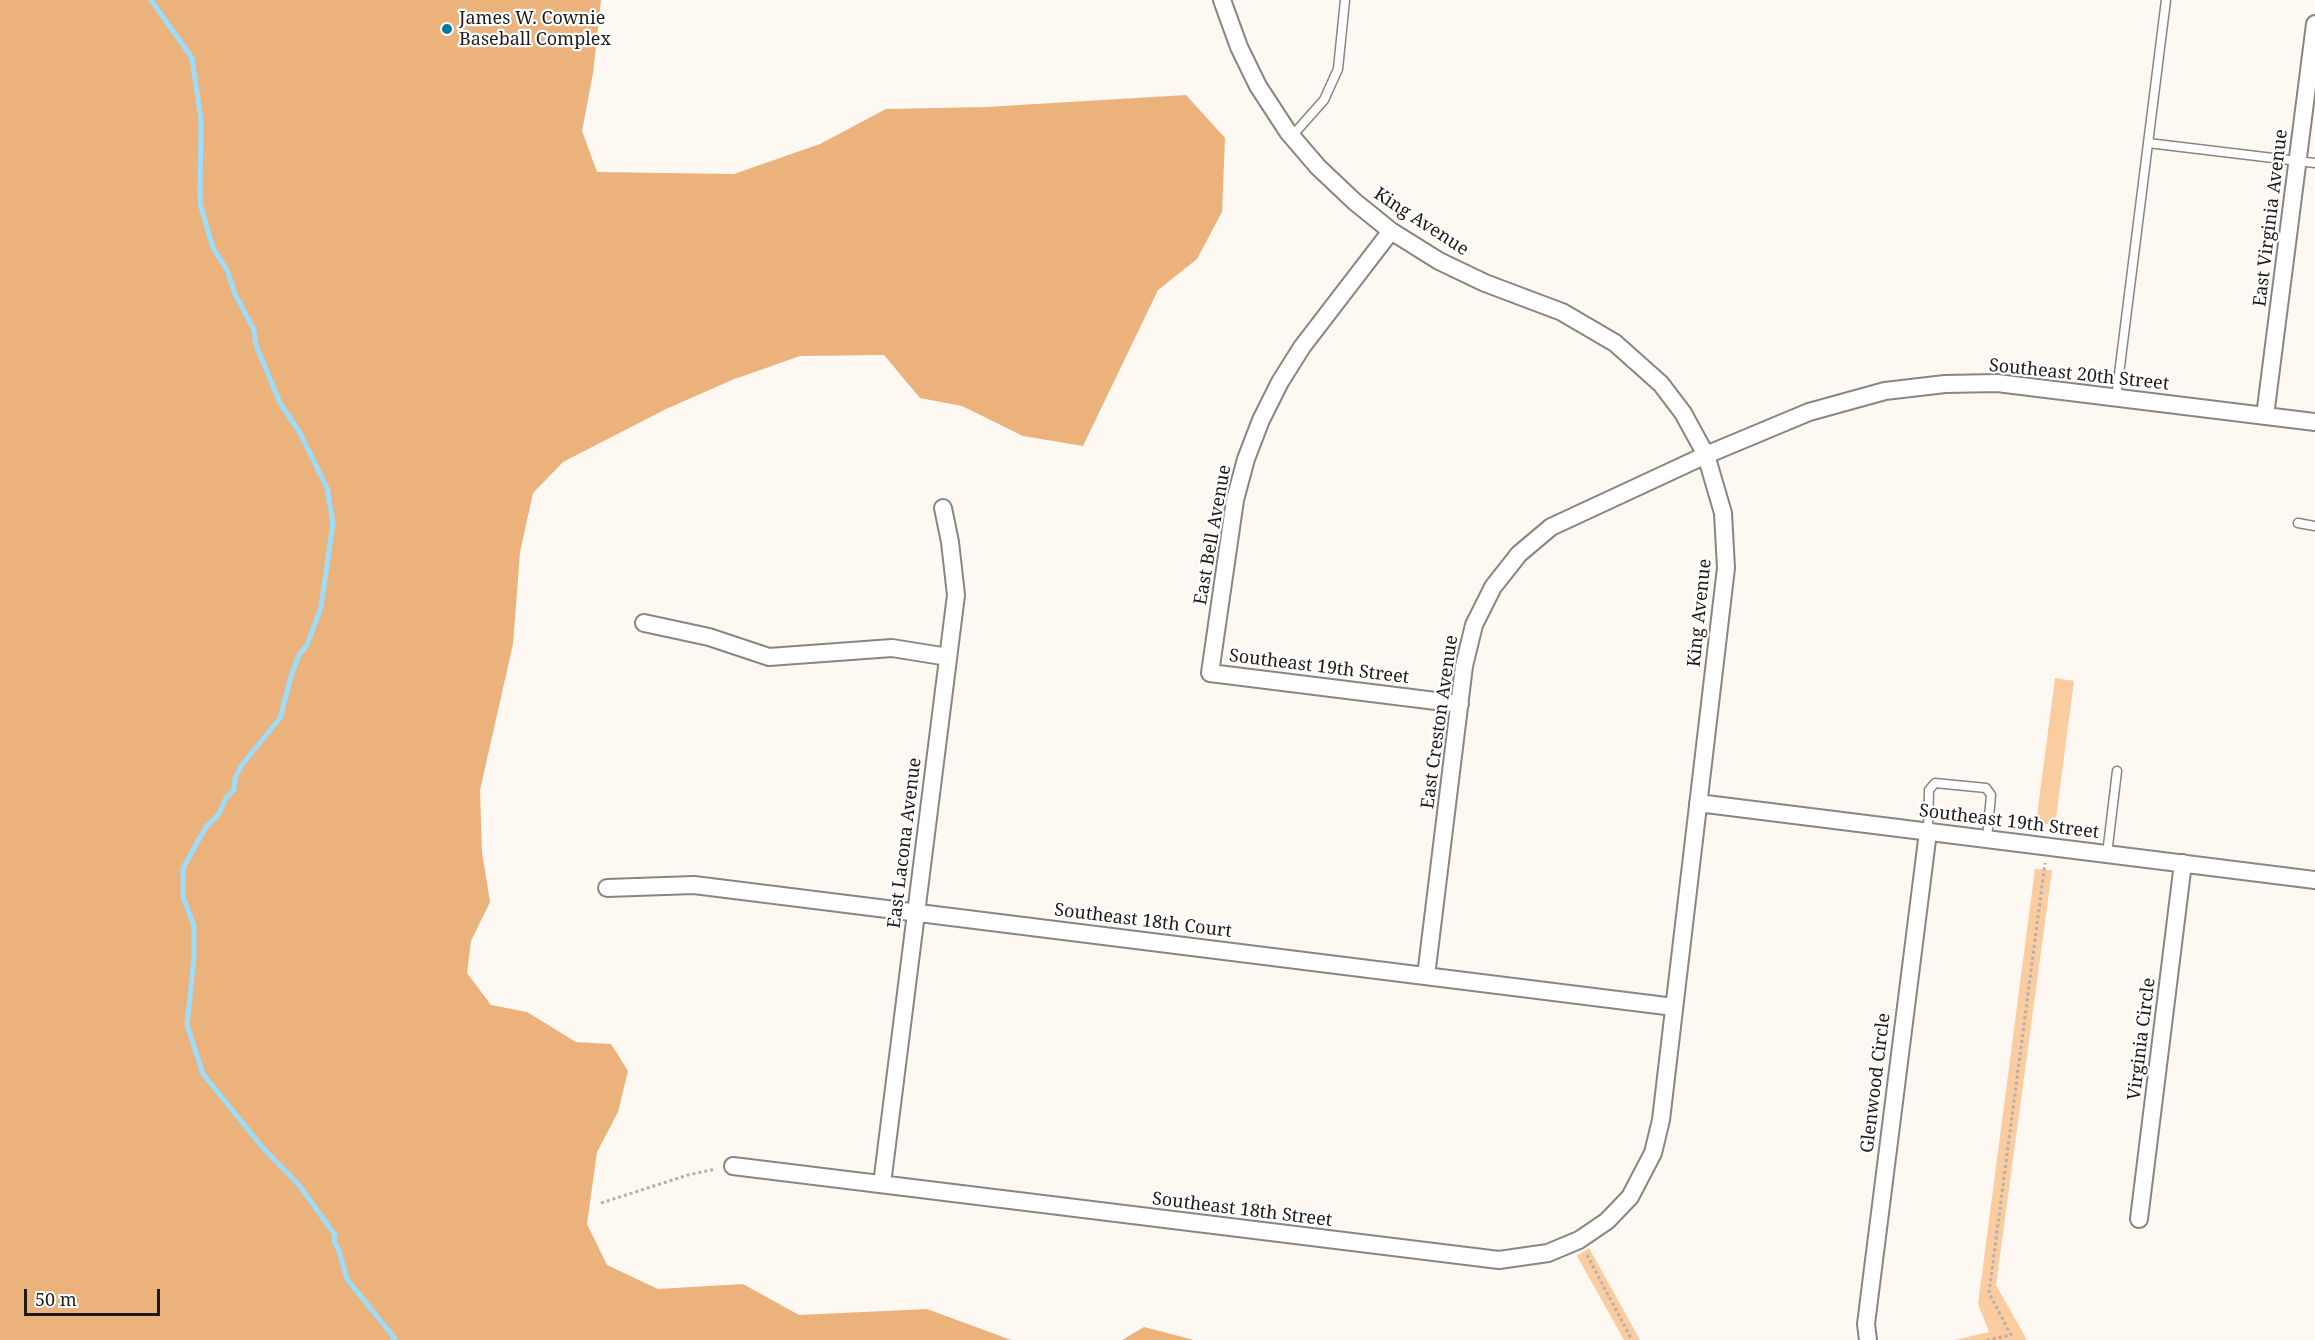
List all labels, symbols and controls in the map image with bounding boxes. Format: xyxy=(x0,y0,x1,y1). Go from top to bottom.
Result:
place label: James W. Cownie Baseball Complex xyxy=(459,8,611,50)
marker: James W. Cownie Baseball Complex xyxy=(440,22,454,36)
street label: East Virginia Avenue xyxy=(2249,128,2293,308)
street label: King Avenue xyxy=(1370,183,1472,261)
street label: Southeast 20th Street xyxy=(1988,355,2170,395)
street label: East Bell Avenue xyxy=(1190,463,1236,607)
street label: King Avenue xyxy=(1684,558,1716,668)
street label: East Creston Avenue xyxy=(1417,634,1463,810)
street label: Southeast 19th Street xyxy=(1228,645,1410,689)
street label: East Lacona Avenue xyxy=(884,756,926,930)
street label: Southeast 19th Street xyxy=(1918,800,2100,844)
street label: Southeast 18th Court xyxy=(1053,899,1233,943)
street label: Virginia Circle xyxy=(2124,976,2160,1102)
street label: Glenwood Circle xyxy=(1857,1012,1895,1154)
street label: Southeast 18th Street xyxy=(1151,1188,1333,1232)
scale bar xyxy=(27,1277,164,1315)
text: 50 m xyxy=(35,1287,77,1311)

